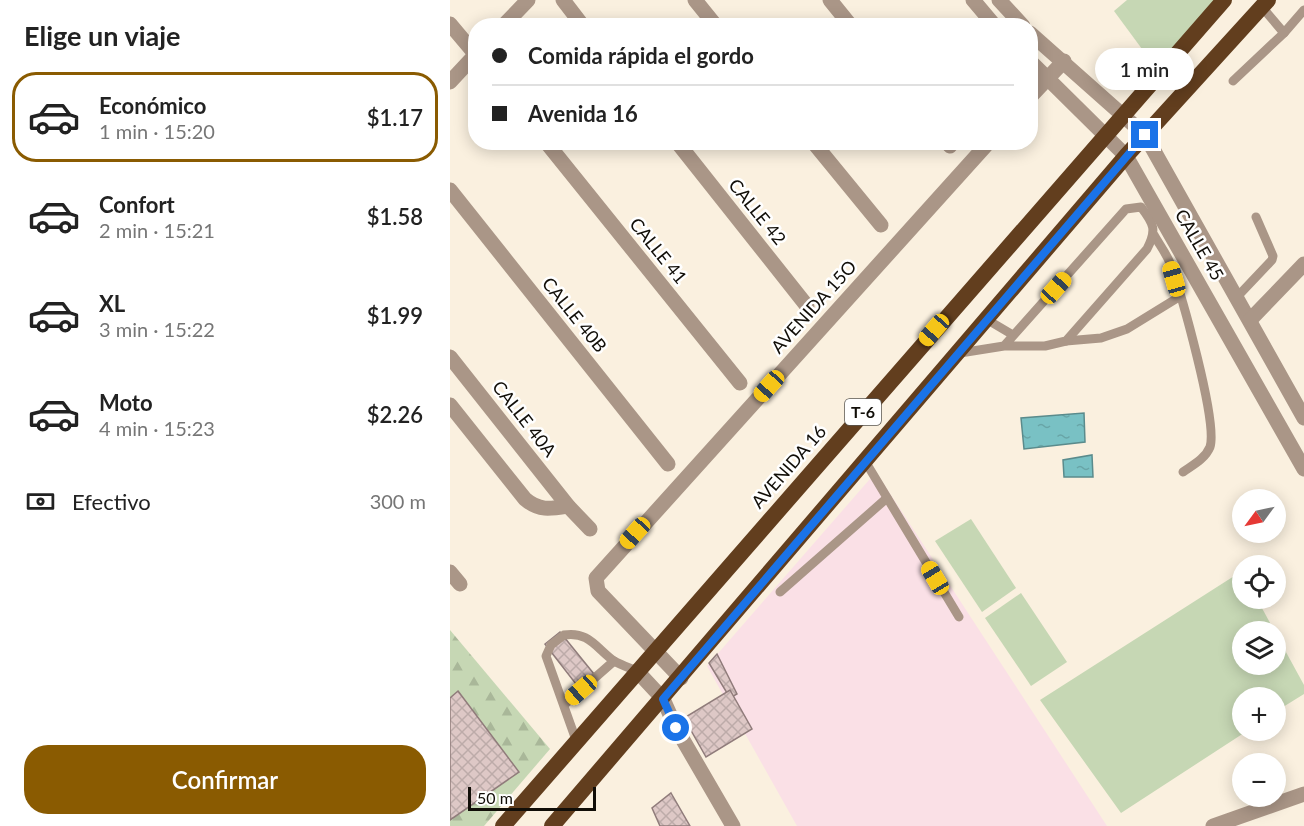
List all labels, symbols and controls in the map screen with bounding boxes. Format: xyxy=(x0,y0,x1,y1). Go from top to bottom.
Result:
text: Elige un viaje xyxy=(24,19,181,52)
text: Comida rápida el gordo xyxy=(528,42,754,69)
callout: 1 min xyxy=(1096,48,1194,90)
text: 1 min xyxy=(1120,57,1169,81)
icon: car xyxy=(27,90,81,144)
text: Económico xyxy=(99,92,206,119)
text: Avenida 16 xyxy=(528,100,638,127)
text: $1.17 xyxy=(367,104,423,131)
text: 1 min · 15:20 xyxy=(99,119,215,143)
route end xyxy=(1131,121,1158,148)
street label: CALLE 42 xyxy=(724,174,791,249)
icon: car xyxy=(27,189,81,243)
text: Confort xyxy=(99,191,175,218)
text: $1.58 xyxy=(367,203,423,230)
street label: CALLE 45 xyxy=(1171,205,1229,284)
street label: CALLE 41 xyxy=(625,213,692,288)
text: 2 min · 15:21 xyxy=(99,218,215,242)
street label: AVENIDA 15O xyxy=(766,255,861,357)
car xyxy=(1160,259,1188,299)
car xyxy=(1037,269,1075,307)
street label: CALLE 40B xyxy=(538,272,612,356)
icon: car xyxy=(27,288,81,342)
text: XL xyxy=(99,290,125,317)
text: $1.99 xyxy=(367,302,423,329)
car xyxy=(915,311,953,349)
text: 3 min · 15:22 xyxy=(99,317,215,341)
car xyxy=(750,367,788,405)
street label: CALLE 40A xyxy=(488,376,562,462)
icon: car xyxy=(27,387,81,441)
text: Moto xyxy=(99,389,153,416)
road number: T-6 xyxy=(845,399,881,425)
text: $2.26 xyxy=(367,401,423,428)
text: 4 min · 15:23 xyxy=(99,416,215,440)
street label: AVENIDA 16 xyxy=(746,420,830,512)
icon: cash xyxy=(24,485,57,518)
text: Efectivo xyxy=(72,488,151,515)
text: 300 m xyxy=(370,489,426,513)
north arrow xyxy=(1232,489,1286,543)
map controls xyxy=(1232,489,1286,807)
car xyxy=(616,514,654,552)
button: locate xyxy=(1232,555,1286,609)
car xyxy=(918,558,952,598)
button: layers xyxy=(1232,621,1286,675)
car xyxy=(562,671,600,709)
button: + xyxy=(1232,687,1286,741)
route start xyxy=(662,714,689,741)
button: Confirmar xyxy=(24,745,426,814)
button: − xyxy=(1232,753,1286,807)
scale bar xyxy=(468,784,596,812)
text: 50 m xyxy=(477,788,513,807)

